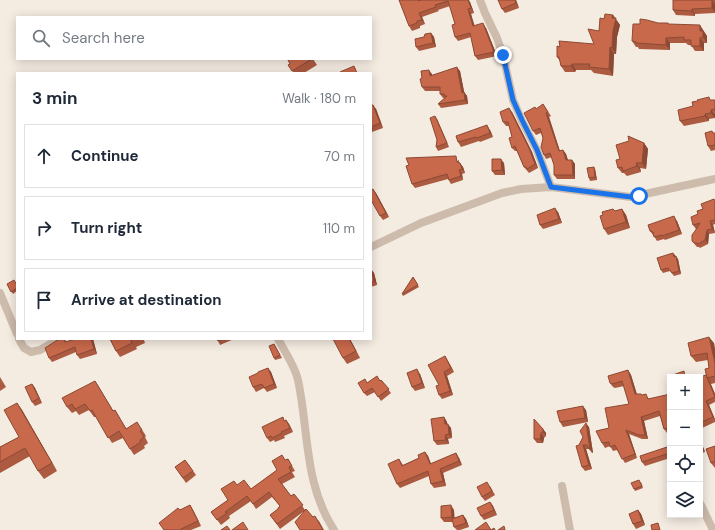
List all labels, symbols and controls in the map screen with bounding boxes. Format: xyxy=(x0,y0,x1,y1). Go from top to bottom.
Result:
search box xyxy=(16,16,372,60)
icon: search xyxy=(30,27,52,49)
text: Search here xyxy=(62,28,145,48)
route end xyxy=(494,46,512,64)
text: 3 min xyxy=(32,87,77,109)
text: Walk · 180 m xyxy=(282,90,356,107)
icon: ahead xyxy=(33,145,55,167)
text: Continue xyxy=(71,146,139,166)
text: 70 m xyxy=(324,148,355,165)
route start xyxy=(630,187,648,205)
icon: right xyxy=(33,217,55,239)
text: Turn right xyxy=(71,218,142,238)
text: 110 m xyxy=(323,220,355,237)
icon: arrive xyxy=(33,289,55,311)
text: Arrive at destination xyxy=(71,290,222,310)
map controls xyxy=(667,374,703,518)
button: + xyxy=(667,374,703,410)
button: − xyxy=(667,410,703,446)
button: locate xyxy=(667,446,703,482)
button: layers xyxy=(667,482,703,518)

